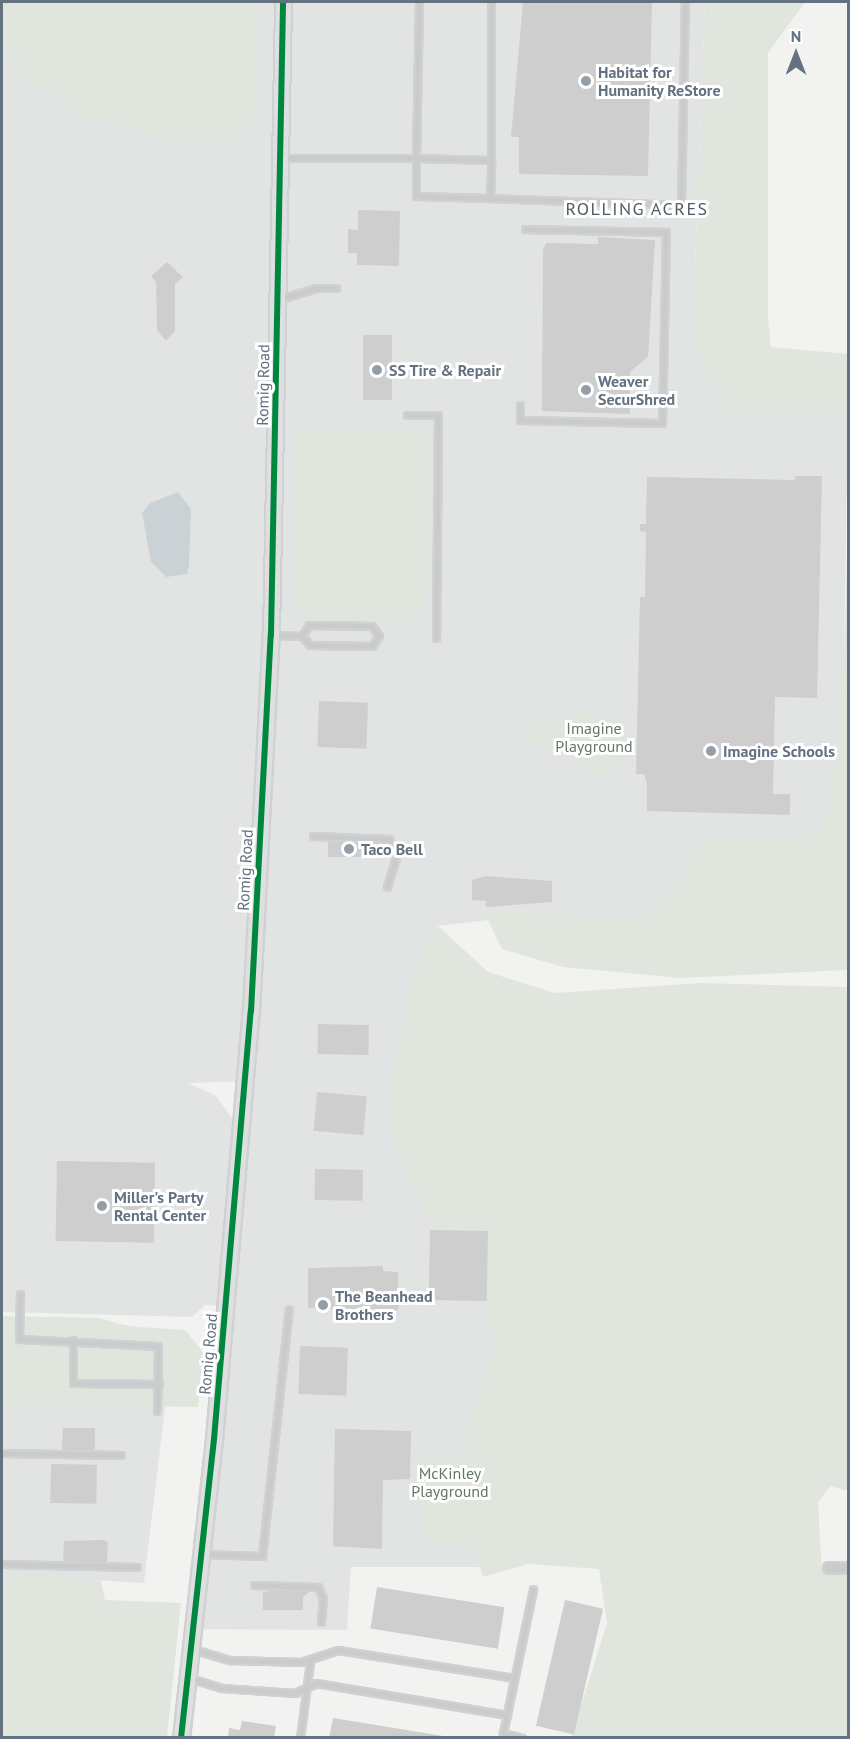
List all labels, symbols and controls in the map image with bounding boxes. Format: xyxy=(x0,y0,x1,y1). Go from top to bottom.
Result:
north arrow xyxy=(766,24,826,84)
text: N xyxy=(791,26,801,46)
place label: Habitat for Humanity ReStore xyxy=(598,62,721,100)
marker: Habitat for Humanity ReStore xyxy=(579,74,593,88)
district label: ROLLING ACRES xyxy=(565,198,709,220)
street label: Romig Road xyxy=(253,344,273,426)
place label: SS Tire & Repair xyxy=(389,360,502,380)
marker: SS Tire & Repair xyxy=(370,363,384,377)
place label: Weaver SecurShred xyxy=(598,371,675,409)
marker: Weaver SecurShred xyxy=(579,383,593,397)
park label: Imagine Playground xyxy=(555,718,633,756)
place label: Imagine Schools xyxy=(723,741,835,761)
marker: Imagine Schools xyxy=(704,744,718,758)
street label: Romig Road xyxy=(233,829,257,911)
place label: Taco Bell xyxy=(361,839,423,859)
marker: Taco Bell xyxy=(342,842,356,856)
place label: Miller's Party Rental Center xyxy=(114,1187,206,1225)
marker: Miller's Party Rental Center xyxy=(95,1199,109,1213)
place label: The Beanhead Brothers xyxy=(335,1286,433,1324)
marker: The Beanhead Brothers xyxy=(316,1298,330,1312)
street label: Romig Road xyxy=(195,1313,221,1395)
park label: McKinley Playground xyxy=(411,1463,489,1501)

